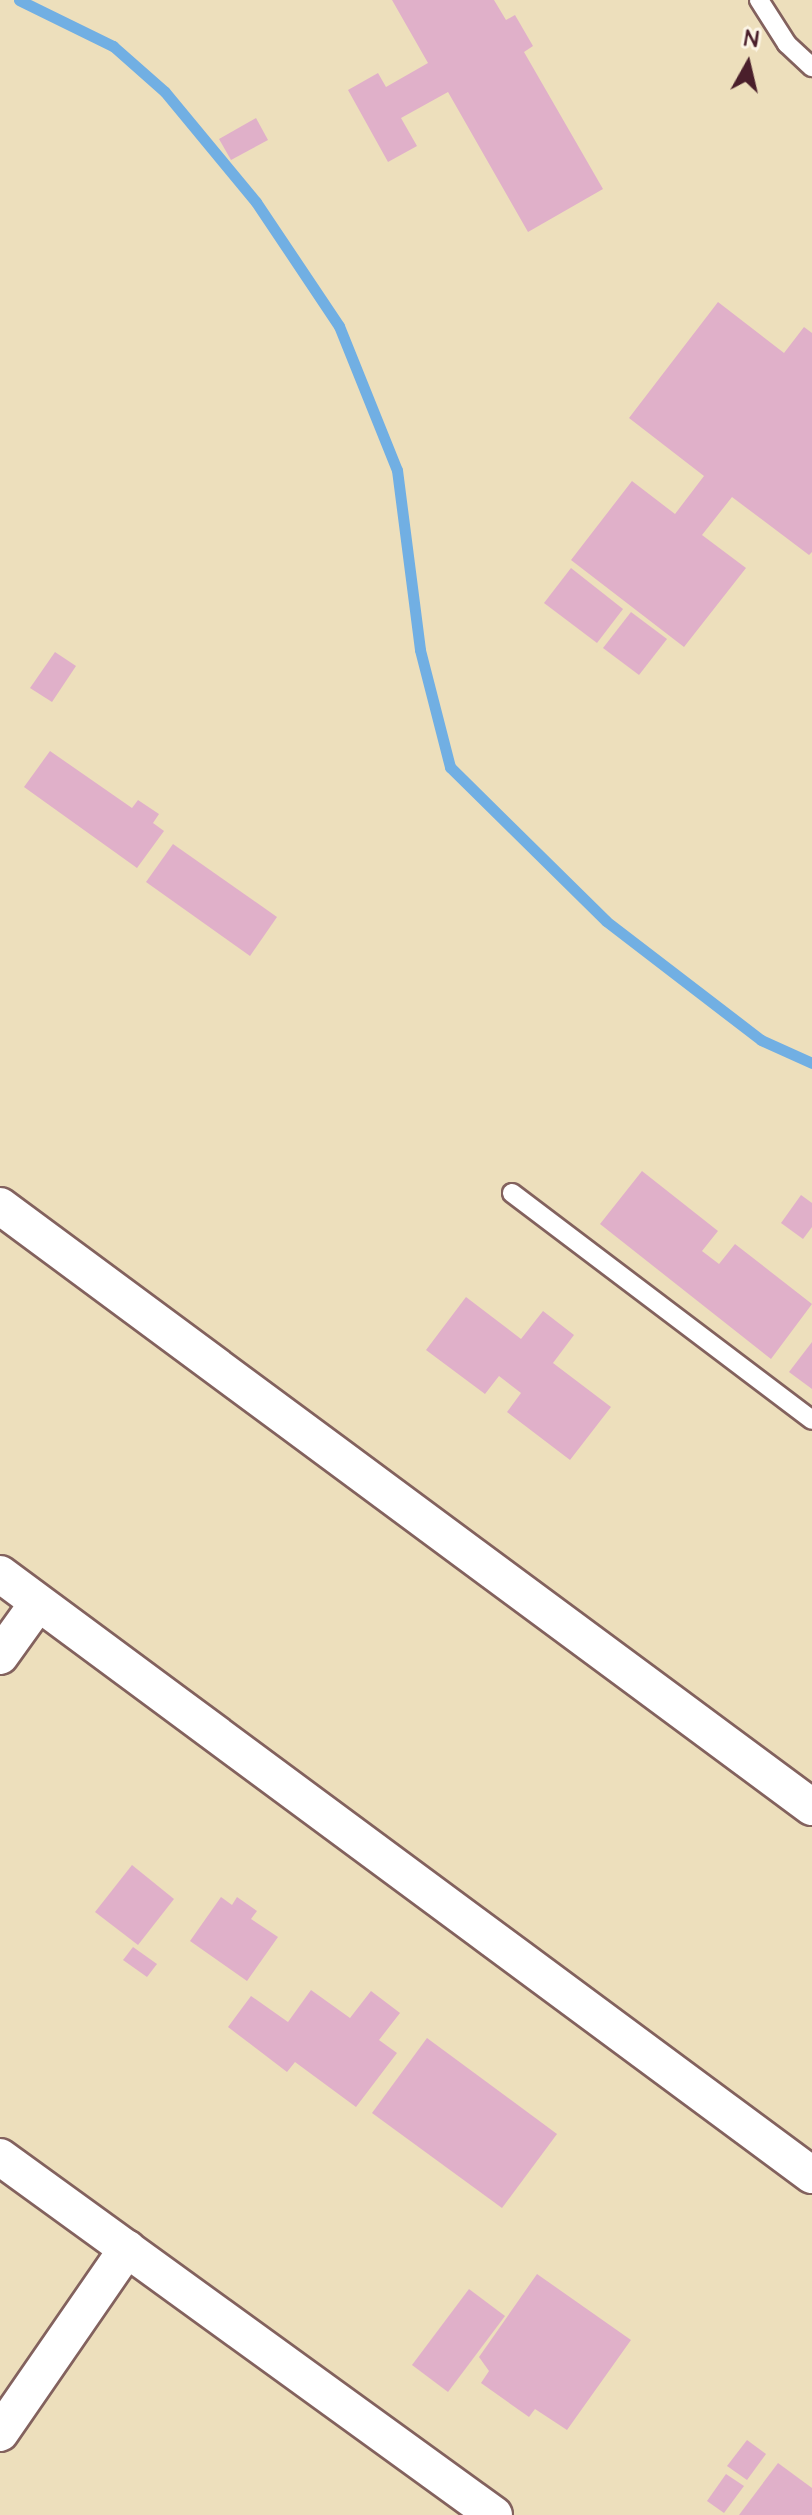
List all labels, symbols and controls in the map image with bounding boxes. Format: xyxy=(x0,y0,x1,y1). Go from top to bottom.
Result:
text: N xyxy=(742,23,760,56)
north arrow xyxy=(708,24,788,104)

